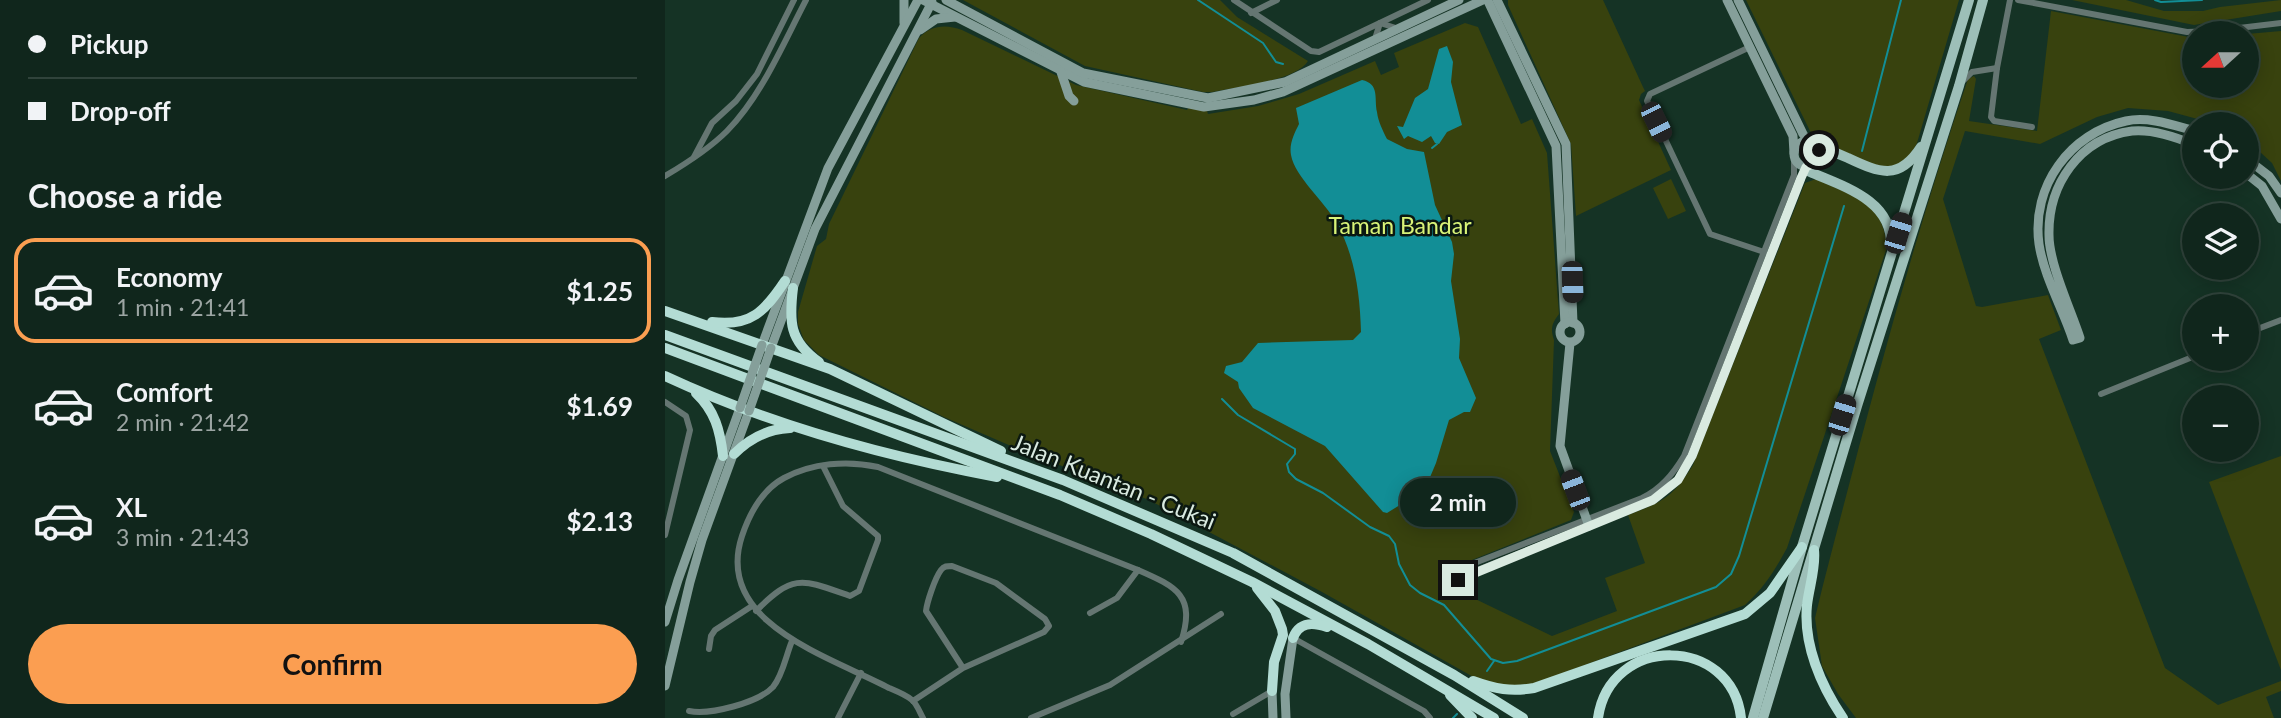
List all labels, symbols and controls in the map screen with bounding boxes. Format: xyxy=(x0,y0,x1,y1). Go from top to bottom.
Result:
north arrow xyxy=(2182,21,2259,98)
map controls xyxy=(2182,21,2259,462)
text: Pickup xyxy=(70,28,149,60)
text: Drop-off xyxy=(70,95,171,127)
car xyxy=(1638,99,1675,145)
button: locate xyxy=(2182,112,2259,189)
route start xyxy=(1803,134,1835,166)
text: Choose a ride xyxy=(28,176,222,215)
button: layers xyxy=(2182,203,2259,280)
car xyxy=(1882,210,1915,256)
park label: Taman Bandar xyxy=(1328,211,1472,239)
icon: car xyxy=(32,259,95,322)
text: Economy xyxy=(116,261,222,293)
car xyxy=(1561,261,1584,303)
text: $1.25 xyxy=(567,275,633,307)
text: 1 min · 21:41 xyxy=(116,293,249,321)
button: + xyxy=(2182,294,2259,371)
icon: car xyxy=(32,374,95,437)
text: Comfort xyxy=(116,376,213,408)
button: − xyxy=(2182,385,2259,462)
text: $1.69 xyxy=(567,390,633,422)
car xyxy=(1826,392,1859,438)
text: 2 min · 21:42 xyxy=(116,408,249,436)
street label: Jalan Kuantan - Cukai xyxy=(1008,427,1220,535)
car xyxy=(1558,467,1593,513)
callout: 2 min xyxy=(1400,478,1516,528)
text: 2 min xyxy=(1429,488,1487,516)
icon: car xyxy=(32,489,95,552)
text: XL xyxy=(116,491,147,523)
text: $2.13 xyxy=(567,505,633,537)
text: 3 min · 21:43 xyxy=(116,523,249,551)
route end xyxy=(1442,564,1474,596)
button: Confirm xyxy=(28,624,637,704)

